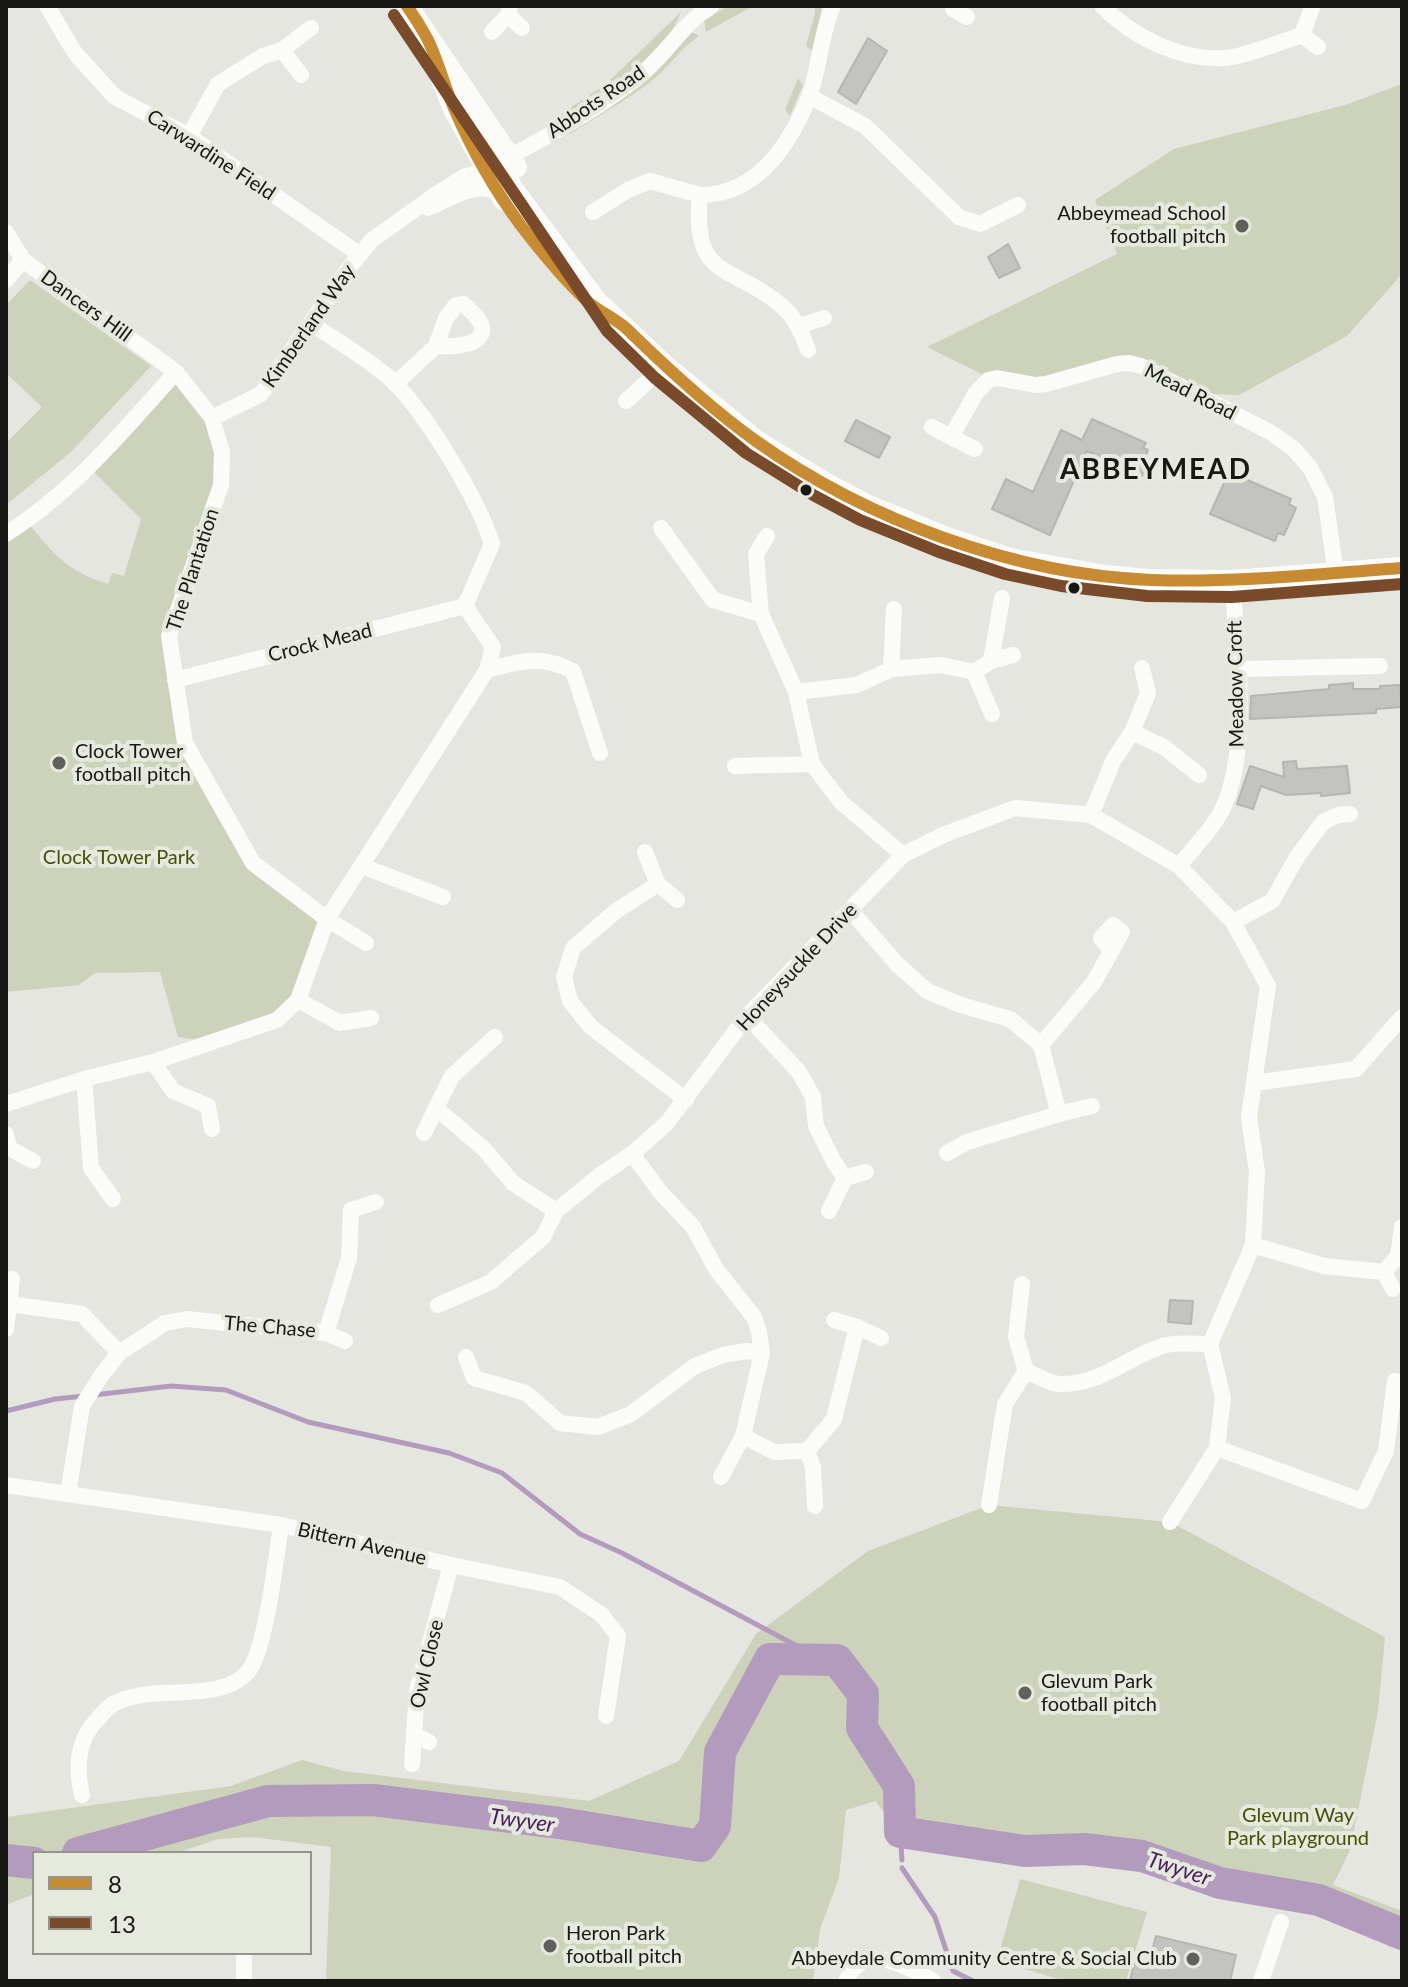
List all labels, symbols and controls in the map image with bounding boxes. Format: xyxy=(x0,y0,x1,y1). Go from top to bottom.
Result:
street label: Abbots Road xyxy=(543,61,649,143)
street label: Carwardine Field xyxy=(142,105,280,205)
place label: Abbeymead School football pitch xyxy=(1057,202,1226,249)
marker: Abbeymead School football pitch xyxy=(1233,217,1251,235)
street label: Kimberland Way xyxy=(258,260,360,392)
street label: Dancers Hill xyxy=(36,265,136,347)
street label: Mead Road xyxy=(1140,359,1240,425)
district label: ABBEYMEAD xyxy=(1060,453,1252,487)
unlabelled marker xyxy=(798,482,814,498)
street label: The Plantation xyxy=(162,505,224,635)
unlabelled marker xyxy=(1066,580,1082,596)
street label: Crock Mead xyxy=(266,618,374,668)
street label: Meadow Croft xyxy=(1223,620,1249,748)
place label: Clock Tower football pitch xyxy=(75,740,191,787)
marker: Clock Tower football pitch xyxy=(50,754,68,772)
park label: Clock Tower Park xyxy=(43,846,195,870)
street label: Honeysuckle Drive xyxy=(732,898,862,1036)
street label: The Chase xyxy=(223,1311,317,1343)
street label: Bittern Avenue xyxy=(295,1518,429,1570)
street label: Owl Close xyxy=(405,1617,449,1711)
place label: Glevum Park football pitch xyxy=(1041,1670,1157,1717)
marker: Glevum Park football pitch xyxy=(1016,1684,1034,1702)
water label: Twyver xyxy=(488,1803,556,1839)
park label: Glevum Way Park playground xyxy=(1227,1804,1369,1851)
water label: Twyver xyxy=(1144,1846,1214,1892)
legend xyxy=(32,1851,312,1955)
text: 8 xyxy=(108,1869,122,1898)
text: 13 xyxy=(108,1909,136,1938)
place label: Heron Park football pitch xyxy=(566,1922,682,1969)
marker: Heron Park football pitch xyxy=(541,1937,559,1955)
place label: Abbeydale Community Centre & Social Club xyxy=(792,1947,1177,1971)
marker: Abbeydale Community Centre & Social Club xyxy=(1184,1950,1202,1968)

